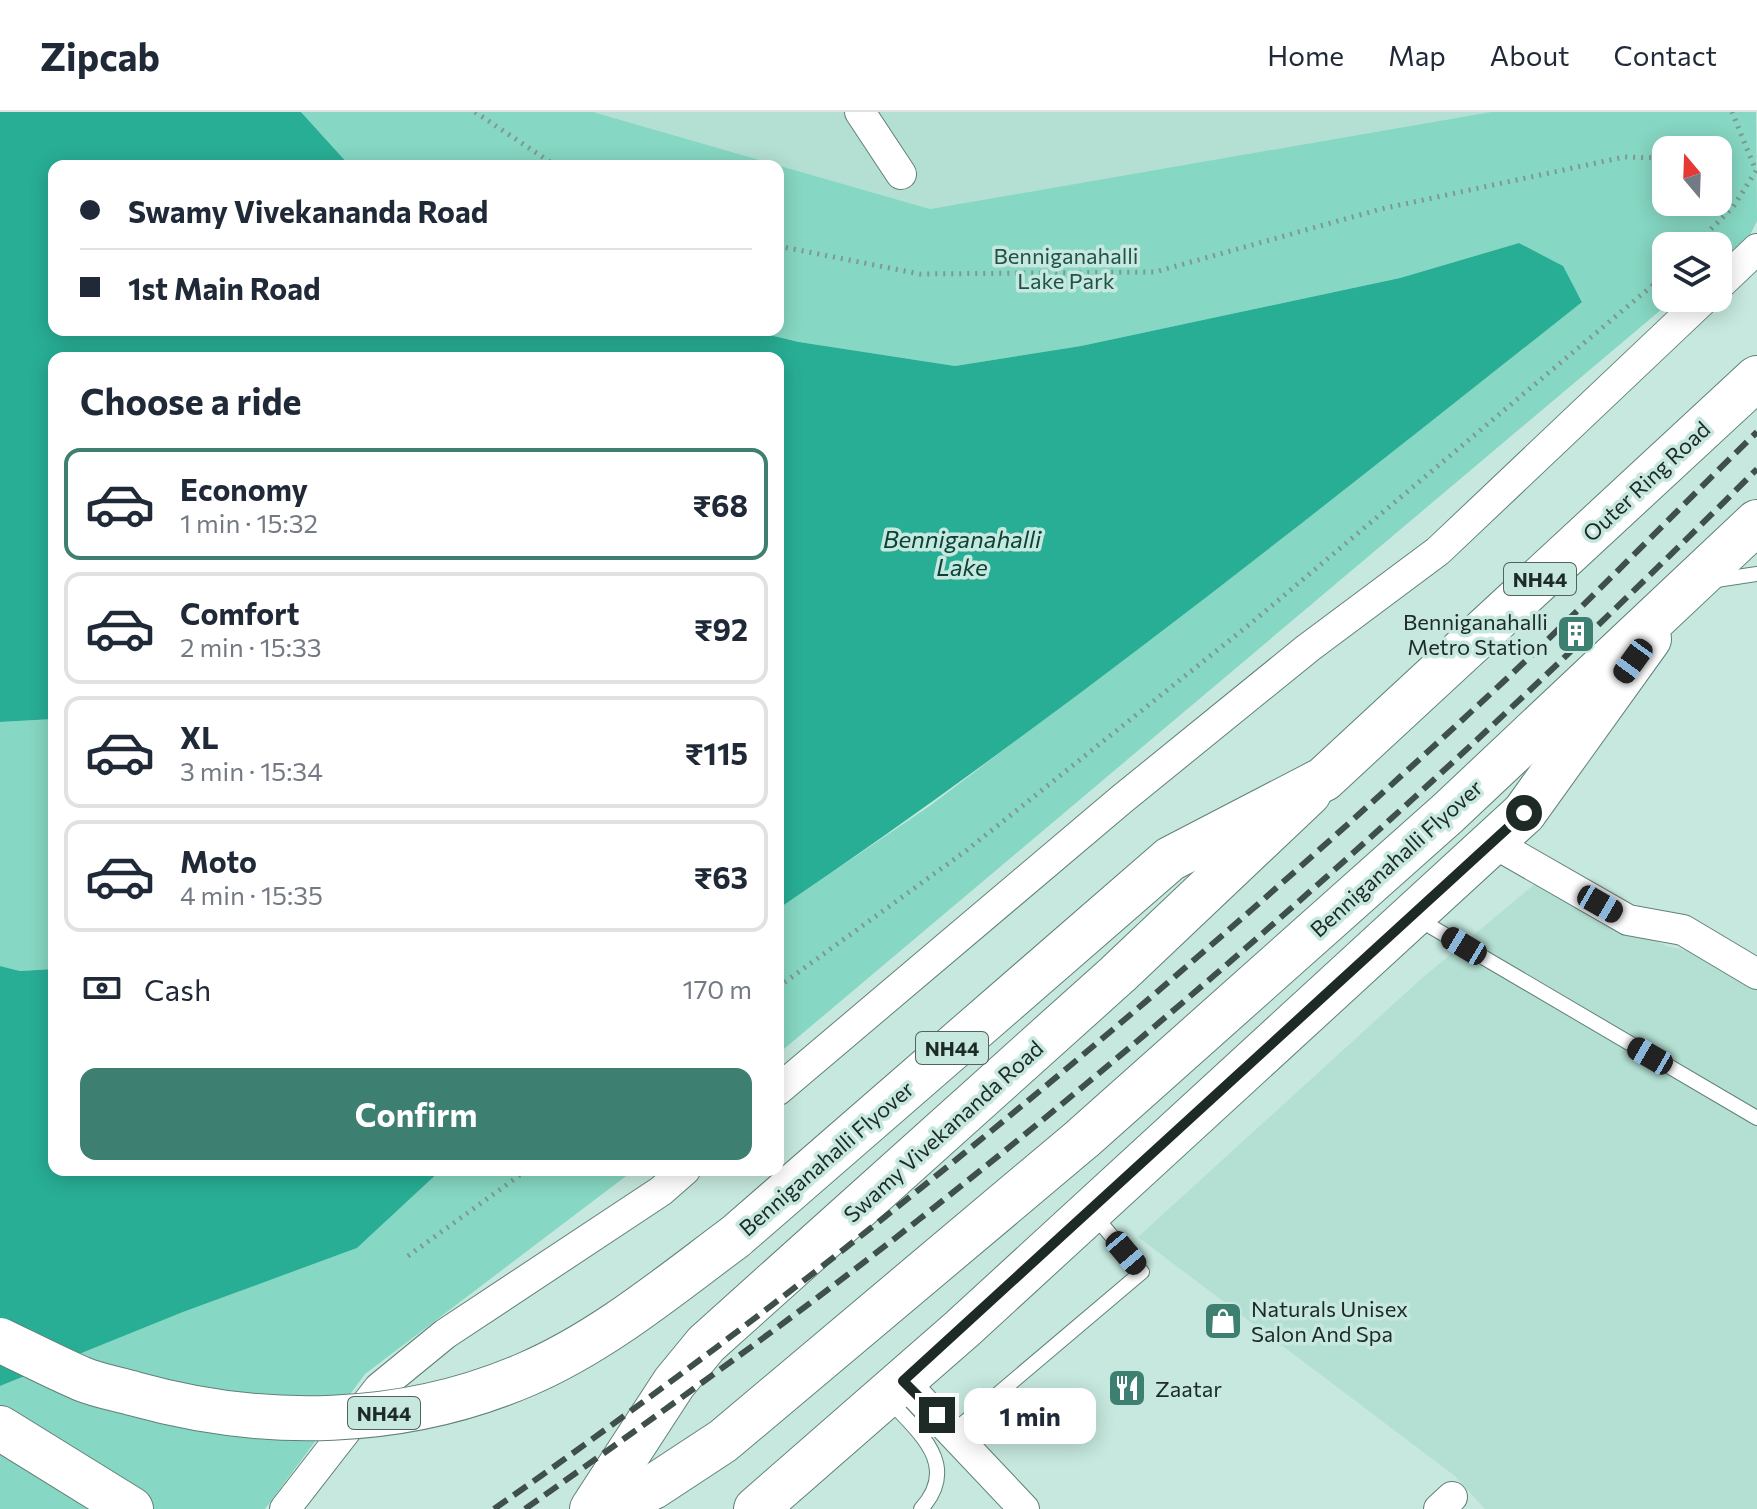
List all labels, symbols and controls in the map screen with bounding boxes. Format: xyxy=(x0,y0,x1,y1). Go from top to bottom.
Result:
text: Zipcab xyxy=(40,32,160,79)
text: Home xyxy=(1267,38,1344,72)
text: Map xyxy=(1388,38,1446,72)
text: About xyxy=(1490,38,1570,72)
text: Contact xyxy=(1614,38,1717,72)
north arrow xyxy=(1652,136,1732,216)
map controls xyxy=(1652,136,1732,312)
text: Swamy Vivekananda Road xyxy=(128,192,488,229)
button: layers xyxy=(1652,232,1732,312)
park label: Benniganahalli Lake Park xyxy=(994,242,1139,294)
text: 1st Main Road xyxy=(128,269,321,306)
text: Choose a ride xyxy=(80,378,301,422)
street label: Outer Ring Road xyxy=(1577,415,1715,547)
icon: car xyxy=(84,468,156,540)
text: Economy xyxy=(180,470,308,507)
text: ₹68 xyxy=(692,486,748,523)
text: 1 min · 15:32 xyxy=(180,507,318,538)
water label: Benniganahalli Lake xyxy=(883,524,1042,581)
road number: NH44 xyxy=(1504,563,1576,595)
icon: car xyxy=(84,592,156,664)
text: Comfort xyxy=(180,594,299,631)
place label: Benniganahalli Metro Station xyxy=(1403,608,1548,660)
text: ₹92 xyxy=(694,610,748,647)
building icon: Benniganahalli Metro Station xyxy=(1555,613,1597,655)
text: 2 min · 15:33 xyxy=(180,631,322,662)
car xyxy=(1609,635,1657,687)
icon: car xyxy=(84,716,156,788)
text: XL xyxy=(180,718,219,755)
text: ₹115 xyxy=(685,734,748,771)
text: 3 min · 15:34 xyxy=(180,755,323,786)
street label: Benniganahalli Flyover xyxy=(1304,773,1488,942)
route start xyxy=(1506,795,1542,831)
icon: car xyxy=(84,840,156,912)
text: Moto xyxy=(180,842,257,879)
text: ₹63 xyxy=(694,858,748,895)
text: 4 min · 15:35 xyxy=(180,879,323,910)
car xyxy=(1573,882,1627,926)
car xyxy=(1437,923,1491,969)
icon: cash xyxy=(80,966,124,1010)
text: Cash xyxy=(144,970,211,1007)
text: 170 m xyxy=(683,973,752,1004)
road number: NH44 xyxy=(916,1032,988,1064)
street label: Swamy Vivekananda Road xyxy=(838,1034,1048,1228)
car xyxy=(1623,1034,1677,1078)
button: Confirm xyxy=(80,1068,752,1160)
street label: Benniganahalli Flyover xyxy=(733,1075,919,1241)
car xyxy=(1101,1227,1151,1279)
place label: Naturals Unisex Salon And Spa xyxy=(1251,1295,1408,1347)
shop icon: Naturals Unisex Salon And Spa xyxy=(1202,1300,1244,1342)
restaurant icon: Zaatar xyxy=(1106,1367,1148,1409)
place label: Zaatar xyxy=(1155,1375,1222,1402)
callout: 1 min xyxy=(965,1387,1097,1443)
road number: NH44 xyxy=(348,1397,420,1429)
route end xyxy=(919,1397,955,1433)
text: 1 min xyxy=(999,1400,1061,1431)

